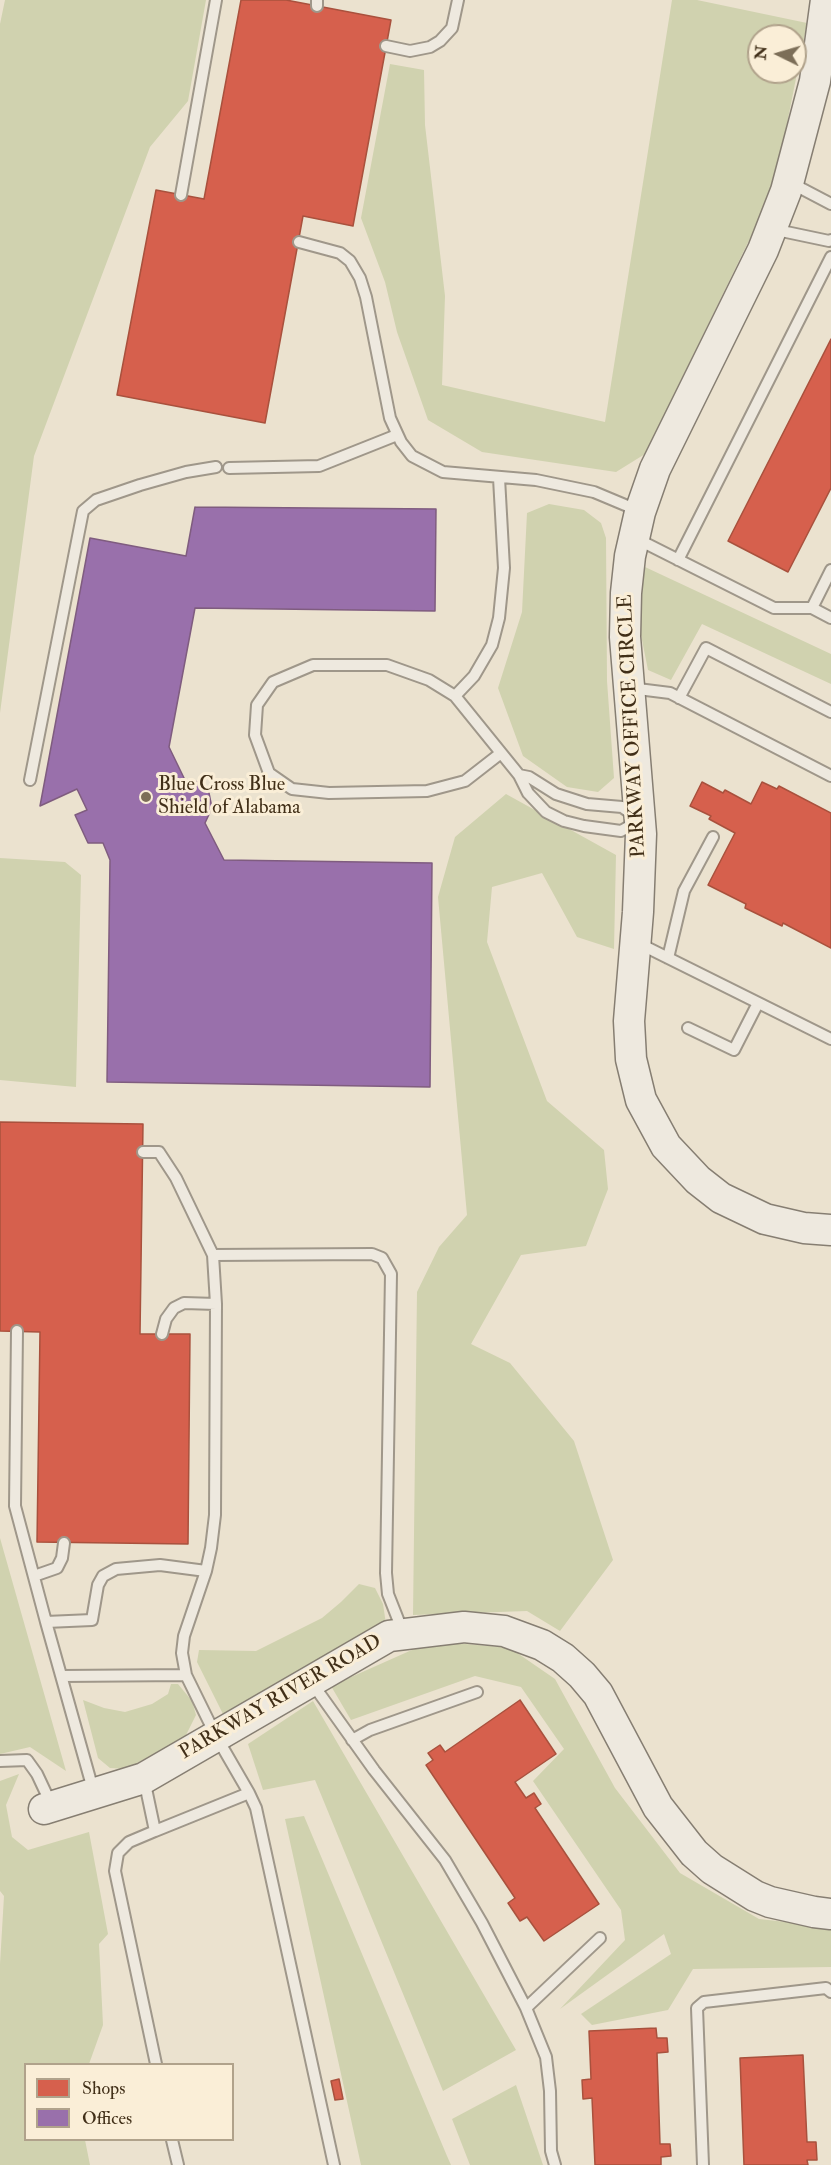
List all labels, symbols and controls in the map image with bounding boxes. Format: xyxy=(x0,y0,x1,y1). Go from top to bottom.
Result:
north arrow xyxy=(747,24,807,84)
text: N xyxy=(750,45,772,61)
street label: PARKWAY OFFICE CIRCLE xyxy=(614,594,652,858)
place label: Blue Cross Blue Shield of Alabama xyxy=(158,774,300,821)
marker: Blue Cross Blue Shield of Alabama xyxy=(139,790,153,804)
street label: PARKWAY RIVER ROAD xyxy=(176,1630,386,1766)
legend xyxy=(24,2063,234,2141)
text: Shops xyxy=(82,2077,125,2100)
text: Offices xyxy=(82,2107,132,2130)

